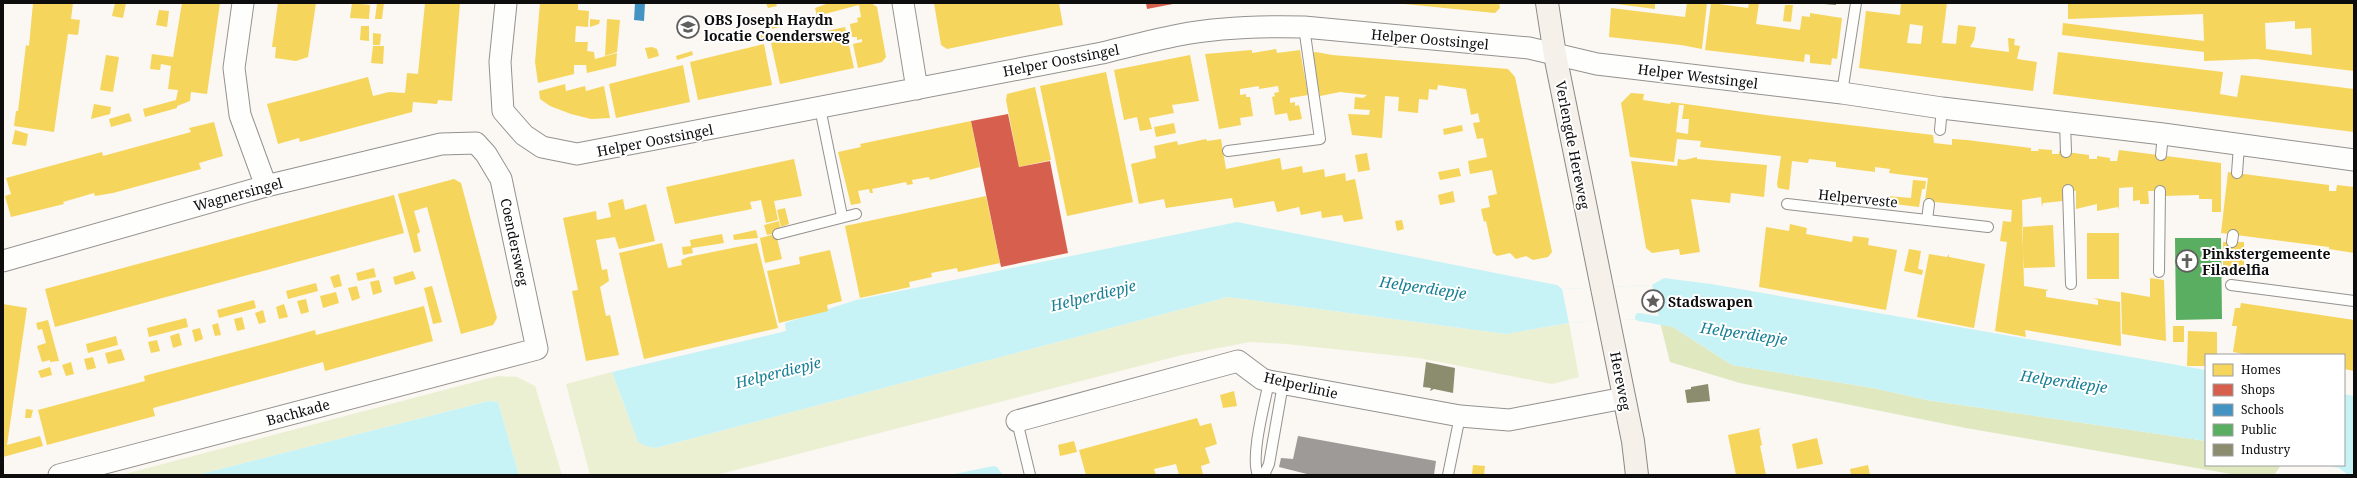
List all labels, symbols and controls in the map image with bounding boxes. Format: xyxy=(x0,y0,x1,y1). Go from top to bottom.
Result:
place label: OBS Joseph Haydn locatie Coendersweg xyxy=(704,10,850,45)
school or university icon: OBS Joseph Haydn locatie Coendersweg xyxy=(675,14,701,40)
street label: Helper Oostsingel xyxy=(1370,24,1490,54)
street label: Helper Oostsingel xyxy=(1001,39,1121,81)
street label: Helper Westsingel xyxy=(1637,59,1760,93)
street label: Verlengde Hereweg xyxy=(1551,79,1595,211)
street label: Helper Oostsingel xyxy=(595,119,715,161)
street label: Wagnersingel xyxy=(191,173,285,215)
street label: Helperveste xyxy=(1817,184,1899,212)
street label: Coendersweg xyxy=(496,196,534,288)
place label: Pinkstergemeente Filadelfia xyxy=(2202,244,2331,279)
church icon: Pinkstergemeente Filadelfia xyxy=(2174,248,2200,274)
water label: Helperdiepje xyxy=(1377,271,1468,303)
water label: Helperdiepje xyxy=(1047,275,1139,316)
place icon: Stadswapen xyxy=(1640,288,1666,314)
place label: Stadswapen xyxy=(1668,292,1753,311)
water label: Helperdiepje xyxy=(1698,317,1789,349)
street label: Hereweg xyxy=(1606,350,1636,413)
water label: Helperdiepje xyxy=(732,352,824,393)
legend xyxy=(2205,354,2345,466)
text: Homes xyxy=(2241,361,2281,378)
water label: Helperdiepje xyxy=(2018,365,2109,397)
street label: Helperlinie xyxy=(1262,367,1340,403)
text: Shops xyxy=(2241,381,2275,398)
street label: Bachkade xyxy=(264,394,332,430)
text: Schools xyxy=(2241,401,2284,418)
text: Public xyxy=(2241,421,2277,438)
text: Industry xyxy=(2241,441,2290,458)

